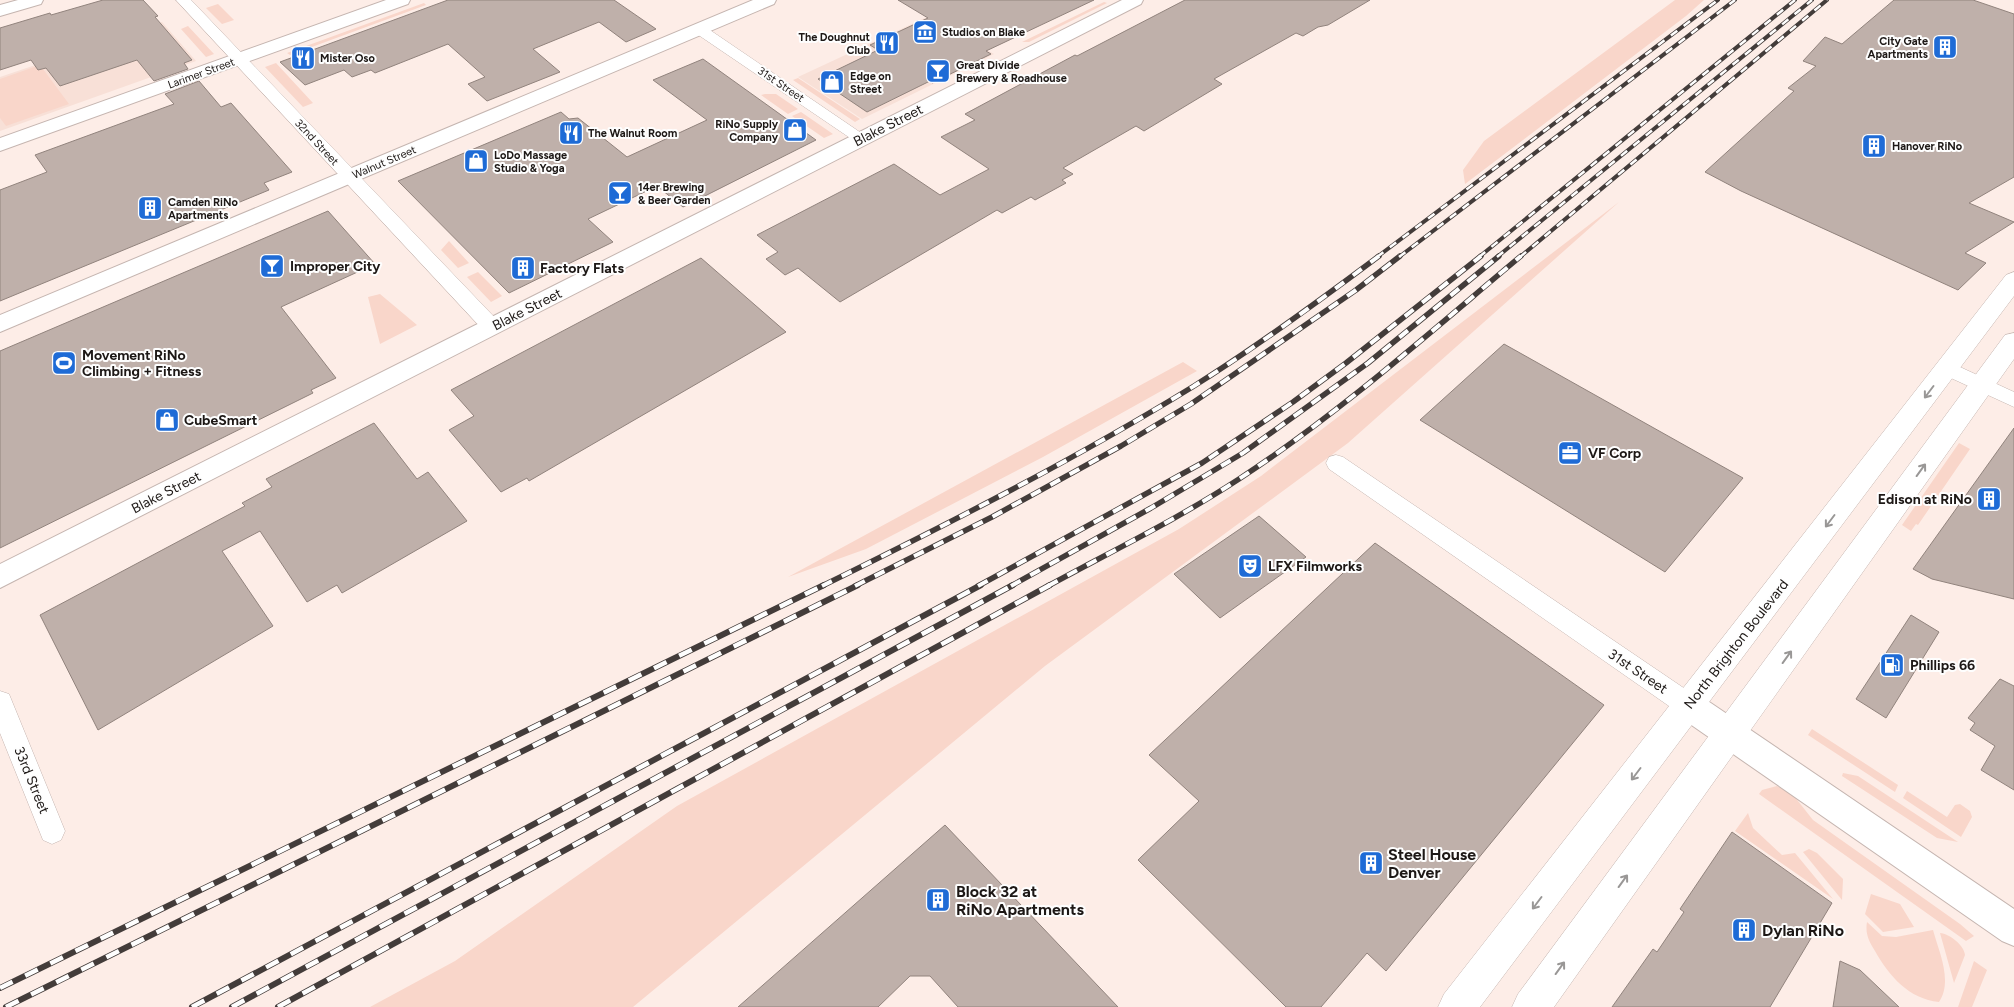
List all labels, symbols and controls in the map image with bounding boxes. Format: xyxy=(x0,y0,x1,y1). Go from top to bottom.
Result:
museum icon: Studios on Blake xyxy=(912,19,938,45)
place label: Studios on Blake xyxy=(942,26,1025,39)
restaurant icon: The Doughnut Club xyxy=(874,30,900,56)
place label: The Doughnut Club xyxy=(798,31,871,57)
building icon: City Gate Apartments xyxy=(1932,34,1958,60)
place label: City Gate Apartments xyxy=(1868,35,1928,61)
restaurant icon: Mister Oso xyxy=(290,45,316,71)
place label: Mister Oso xyxy=(320,52,375,65)
street label: Larimer Street xyxy=(166,55,236,92)
bar icon: Great Divide Brewery & Roadhouse xyxy=(925,58,951,84)
place label: Great Divide Brewery & Roadhouse xyxy=(956,59,1067,85)
street label: 31st Street xyxy=(755,64,806,105)
shop icon: Edge on Street xyxy=(819,69,845,95)
place label: Edge on Street xyxy=(850,70,891,96)
street label: Blake Street xyxy=(851,101,926,150)
street label: 32nd Street xyxy=(292,117,341,168)
shop icon: RiNo Supply Company xyxy=(782,117,808,143)
place label: RiNo Supply Company xyxy=(715,118,779,144)
restaurant icon: The Walnut Room xyxy=(558,120,584,146)
place label: The Walnut Room xyxy=(588,127,678,140)
building icon: Hanover RiNo xyxy=(1861,133,1887,159)
place label: Hanover RiNo xyxy=(1892,140,1963,153)
street label: Walnut Street xyxy=(350,143,418,182)
shop icon: LoDo Massage Studio & Yoga xyxy=(463,148,489,174)
place label: LoDo Massage Studio & Yoga xyxy=(494,149,567,175)
bar icon: 14er Brewing & Beer Garden xyxy=(607,180,633,206)
place label: 14er Brewing & Beer Garden xyxy=(638,181,711,207)
building icon: Camden RiNo Apartments xyxy=(137,195,163,221)
place label: Camden RiNo Apartments xyxy=(168,196,238,222)
bar icon: Improper City xyxy=(259,253,285,279)
building icon: Factory Flats xyxy=(510,255,536,281)
place label: Improper City xyxy=(290,258,381,275)
place label: Factory Flats xyxy=(540,260,624,277)
street label: Blake Street xyxy=(490,285,565,334)
place label: Movement RiNo Climbing + Fitness xyxy=(82,347,202,380)
sports icon: Movement RiNo Climbing + Fitness xyxy=(51,350,77,376)
one-way arrow xyxy=(1923,385,1934,398)
shop icon: CubeSmart xyxy=(154,407,180,433)
place label: CubeSmart xyxy=(184,412,258,429)
office icon: VF Corp xyxy=(1557,440,1583,466)
place label: VF Corp xyxy=(1588,445,1641,462)
one-way arrow xyxy=(1916,463,1927,477)
street label: Blake Street xyxy=(129,468,204,517)
building icon: Edison at RiNo xyxy=(1976,486,2002,512)
place label: Edison at RiNo xyxy=(1878,491,1972,508)
one-way arrow xyxy=(1825,514,1835,528)
theatre icon: LFX Filmworks xyxy=(1237,553,1263,579)
place label: LFX Filmworks xyxy=(1268,558,1362,575)
street label: North Brighton Boulevard xyxy=(1681,576,1792,712)
street label: 31st Street xyxy=(1605,645,1671,697)
one-way arrow xyxy=(1782,650,1792,664)
fuel station icon: Phillips 66 xyxy=(1879,652,1905,678)
place label: Phillips 66 xyxy=(1910,657,1975,674)
street label: 33rd Street xyxy=(10,744,53,816)
one-way arrow xyxy=(1631,767,1641,781)
place label: Steel House Denver xyxy=(1388,845,1476,882)
building icon: Steel House Denver xyxy=(1358,850,1384,876)
one-way arrow xyxy=(1618,874,1628,888)
place label: Block 32 at RiNo Apartments xyxy=(956,882,1084,919)
building icon: Block 32 at RiNo Apartments xyxy=(925,887,951,913)
one-way arrow xyxy=(1532,896,1542,910)
building icon: Dylan RiNo xyxy=(1731,917,1757,943)
place label: Dylan RiNo xyxy=(1762,921,1844,940)
one-way arrow xyxy=(1555,961,1565,975)

